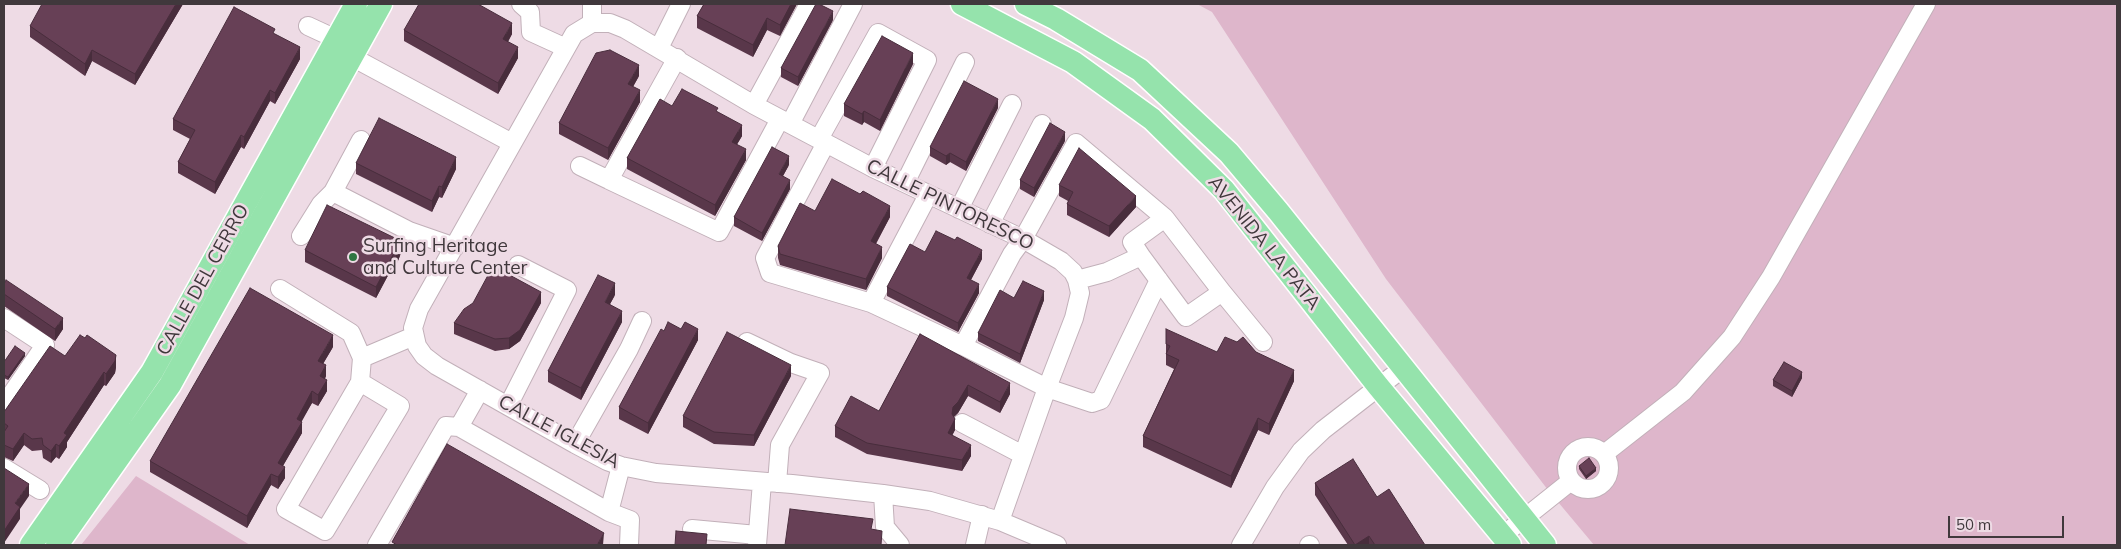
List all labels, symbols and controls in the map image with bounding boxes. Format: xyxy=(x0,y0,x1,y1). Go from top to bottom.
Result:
street label: CALLE PINTORESCO xyxy=(863,155,1037,255)
street label: AVENIDA LA PATA xyxy=(1203,171,1325,315)
street label: CALLE DEL CERRO xyxy=(152,200,254,360)
place label: Surfing Heritage and Culture Center xyxy=(363,235,527,279)
marker: Surfing Heritage and Culture Center xyxy=(347,251,359,263)
street label: CALLE IGLESIA xyxy=(494,390,624,474)
scale bar xyxy=(1951,506,2067,538)
text: 50 m xyxy=(1956,515,1991,534)

